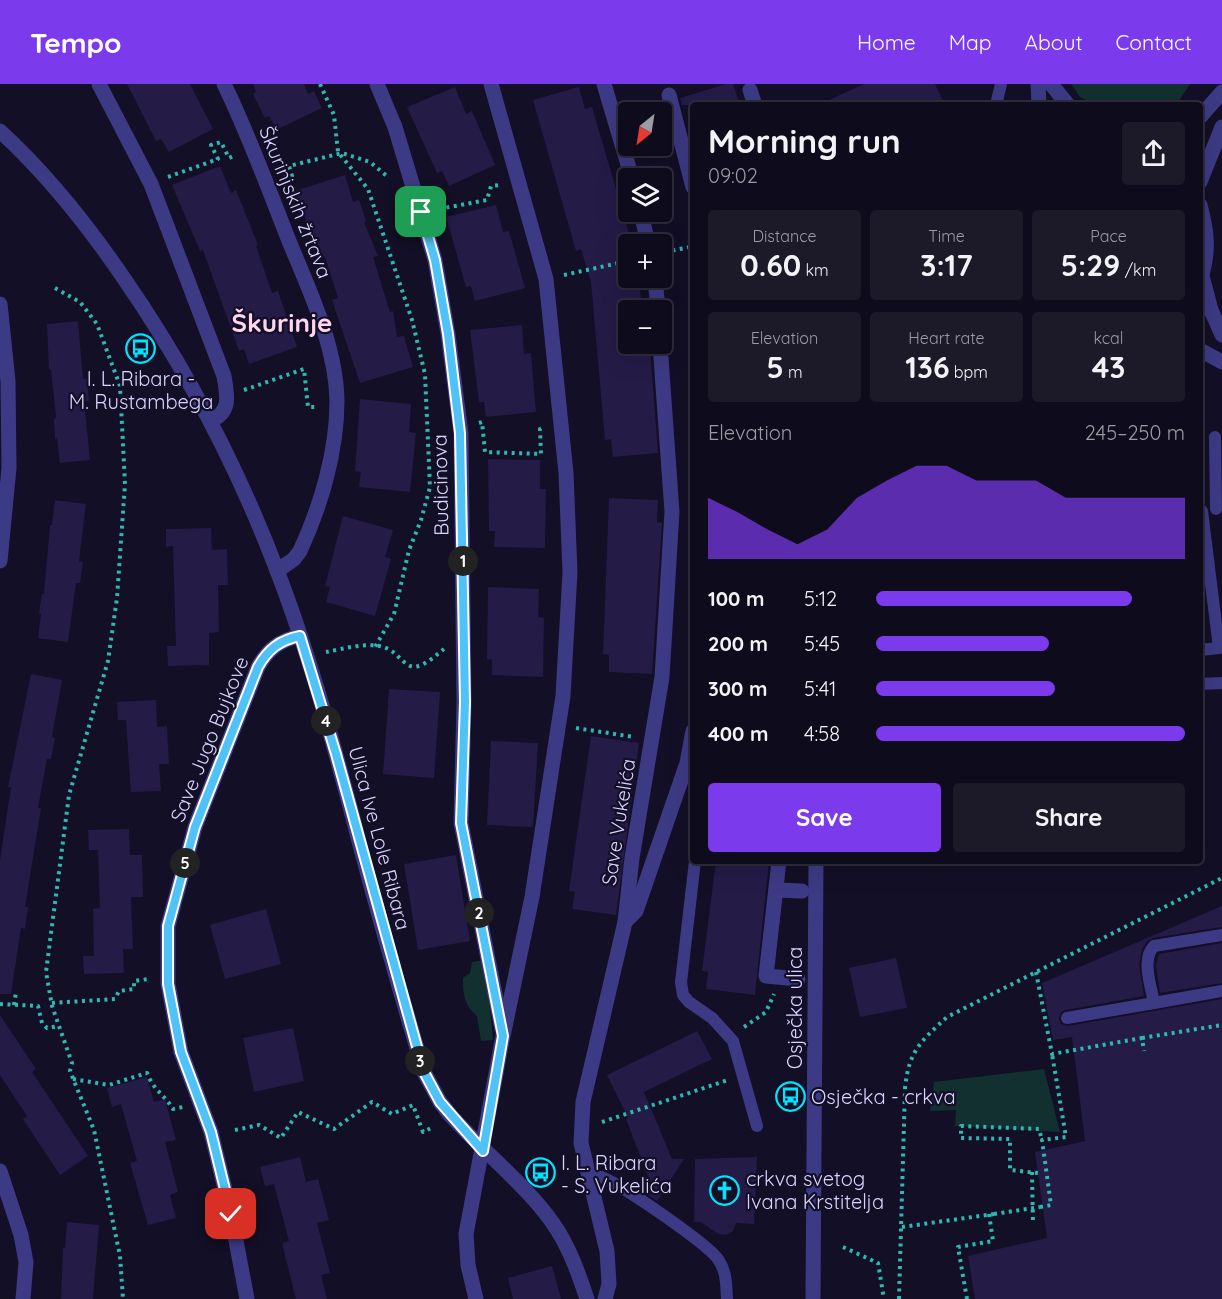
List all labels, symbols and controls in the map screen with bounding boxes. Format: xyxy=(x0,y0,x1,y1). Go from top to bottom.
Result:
text: Tempo xyxy=(30,25,122,60)
text: Home xyxy=(857,29,916,55)
text: Map xyxy=(949,29,992,55)
text: About xyxy=(1025,29,1083,55)
text: Contact xyxy=(1116,29,1192,55)
north arrow xyxy=(618,102,672,156)
map controls xyxy=(618,102,672,354)
text: Morning run xyxy=(708,120,901,161)
street label: Škurinjskih žrtava xyxy=(254,122,338,282)
button: share xyxy=(1122,122,1185,185)
text: 09:02 xyxy=(708,163,758,188)
button: layers xyxy=(618,168,672,222)
pin xyxy=(395,186,446,237)
icon: arrive xyxy=(404,195,437,228)
text: Distance xyxy=(752,226,817,246)
text: Time xyxy=(928,226,965,246)
text: Pace xyxy=(1090,226,1127,246)
button: + xyxy=(618,234,672,288)
text: 0.60 xyxy=(740,246,801,284)
text: 3:17 xyxy=(920,246,973,284)
text: 5:29 xyxy=(1061,246,1120,284)
text: km xyxy=(801,260,829,280)
text: /km xyxy=(1120,260,1156,280)
button: − xyxy=(618,300,672,354)
district label: Škurinje xyxy=(232,306,332,339)
text: Elevation xyxy=(751,328,818,348)
text: Heart rate xyxy=(908,328,985,348)
text: kcal xyxy=(1094,328,1123,348)
bus stop icon: I. L. Ribara - M. Rustambega xyxy=(125,332,157,364)
text: 5 xyxy=(766,348,784,386)
text: 136 xyxy=(905,348,950,386)
text: 43 xyxy=(1092,348,1125,386)
text: m xyxy=(784,362,803,382)
text: bpm xyxy=(950,362,988,382)
place label: I. L. Ribara - M. Rustambega xyxy=(69,366,213,414)
text: Elevation xyxy=(708,420,792,445)
text: 245–250 m xyxy=(1085,420,1185,445)
street label: Budicinova xyxy=(427,434,453,536)
pin: 1 xyxy=(448,546,478,576)
text: 1 xyxy=(460,551,466,571)
text: 100 m xyxy=(708,586,764,611)
text: 5:12 xyxy=(804,586,837,611)
text: 200 m xyxy=(708,631,768,656)
text: 5:45 xyxy=(804,631,840,656)
street label: Save Jugo Bujkove xyxy=(164,653,254,825)
text: 300 m xyxy=(708,676,767,701)
text: 5:41 xyxy=(804,676,836,701)
pin: 4 xyxy=(311,706,341,736)
text: 4 xyxy=(321,711,331,731)
text: 400 m xyxy=(708,721,768,746)
text: 4:58 xyxy=(804,721,840,746)
street label: Ulica Ive Lole Ribara xyxy=(344,744,416,932)
street label: Save Vukelića xyxy=(596,757,640,887)
button: Save xyxy=(708,783,941,852)
button: Share xyxy=(953,783,1185,852)
pin: 5 xyxy=(170,848,200,878)
text: 5 xyxy=(180,853,190,873)
pin: 2 xyxy=(464,898,494,928)
text: 2 xyxy=(474,903,484,923)
street label: Osječka ulica xyxy=(782,947,807,1069)
pin: 3 xyxy=(405,1046,435,1076)
text: 3 xyxy=(416,1051,424,1071)
bus stop icon: Osječka - crkva xyxy=(774,1080,806,1112)
place label: Osječka - crkva xyxy=(811,1084,956,1109)
place label: I. L. Ribara - S. Vukelića xyxy=(561,1150,672,1198)
bus stop icon: I. L. Ribara - S. Vukelića xyxy=(524,1157,556,1189)
place label: crkva svetog Ivana Krstitelja xyxy=(746,1166,884,1214)
church icon: crkva svetog Ivana Krstitelja xyxy=(709,1174,741,1206)
pin xyxy=(205,1188,256,1239)
icon: check xyxy=(214,1197,247,1230)

